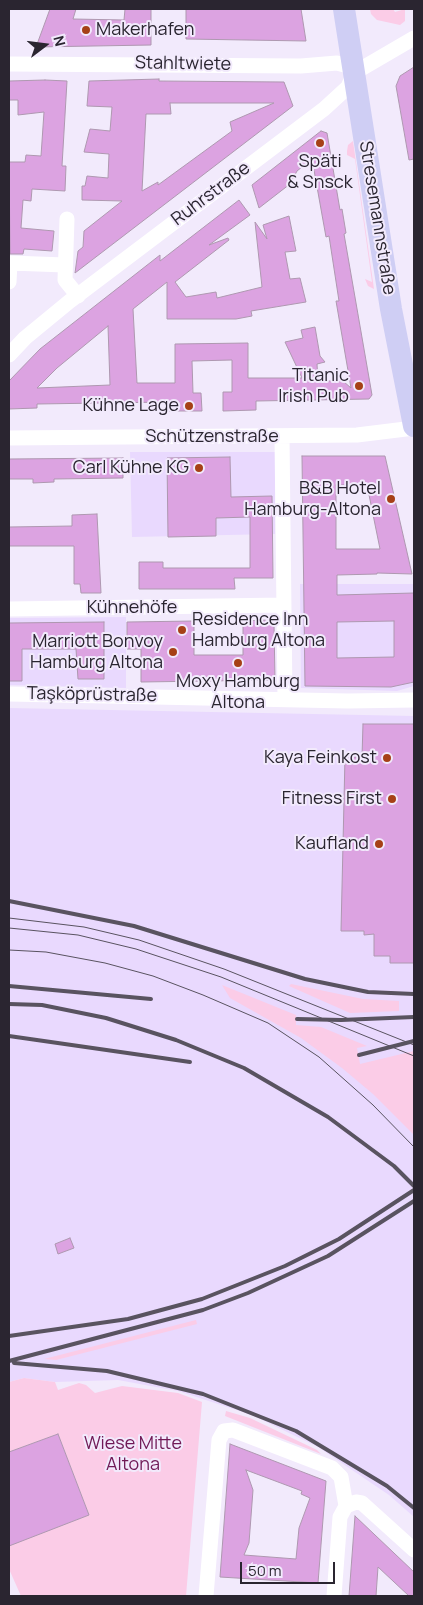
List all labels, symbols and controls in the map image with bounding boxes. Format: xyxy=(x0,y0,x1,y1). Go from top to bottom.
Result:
place label: Makerhafen xyxy=(96,19,195,41)
north arrow xyxy=(20,20,70,70)
marker: Makerhafen xyxy=(80,24,92,36)
text: N xyxy=(49,34,70,48)
street label: Stahltwiete xyxy=(135,52,231,76)
marker: Späti & Snsck xyxy=(314,137,326,149)
street label: Stresemannstraße xyxy=(354,139,400,297)
place label: Späti & Snsck xyxy=(287,151,353,193)
street label: Ruhrstraße xyxy=(167,157,255,231)
place label: Titanic Irish Pub xyxy=(278,365,349,408)
marker: Titanic Irish Pub xyxy=(353,380,365,392)
place label: Kühne Lage xyxy=(82,395,179,417)
marker: Kühne Lage xyxy=(183,400,195,412)
street label: Schützenstraße xyxy=(145,426,279,448)
place label: Carl Kühne KG xyxy=(73,457,189,479)
marker: Carl Kühne KG xyxy=(193,462,205,474)
place label: B&B Hotel Hamburg-Altona xyxy=(244,478,381,520)
marker: B&B Hotel Hamburg-Altona xyxy=(385,493,397,505)
street label: Kühnehöfe xyxy=(87,597,177,619)
place label: Residence Inn Hamburg Altona xyxy=(192,609,325,652)
marker: Residence Inn Hamburg Altona xyxy=(176,624,188,636)
place label: Marriott Bonvoy Hamburg Altona xyxy=(30,631,163,674)
marker: Marriott Bonvoy Hamburg Altona xyxy=(167,646,179,658)
marker: Moxy Hamburg Altona xyxy=(232,657,244,669)
place label: Moxy Hamburg Altona xyxy=(176,671,300,714)
street label: Taşköprüstraße xyxy=(27,683,157,707)
place label: Kaya Feinkost xyxy=(264,747,377,769)
marker: Kaya Feinkost xyxy=(381,752,393,764)
place label: Fitness First xyxy=(282,788,382,810)
marker: Fitness First xyxy=(386,793,398,805)
place label: Kaufland xyxy=(295,833,369,855)
marker: Kaufland xyxy=(373,838,385,850)
park label: Wiese Mitte Altona xyxy=(84,1433,182,1476)
scale bar xyxy=(243,1552,338,1584)
text: 50 m xyxy=(248,1560,282,1581)

